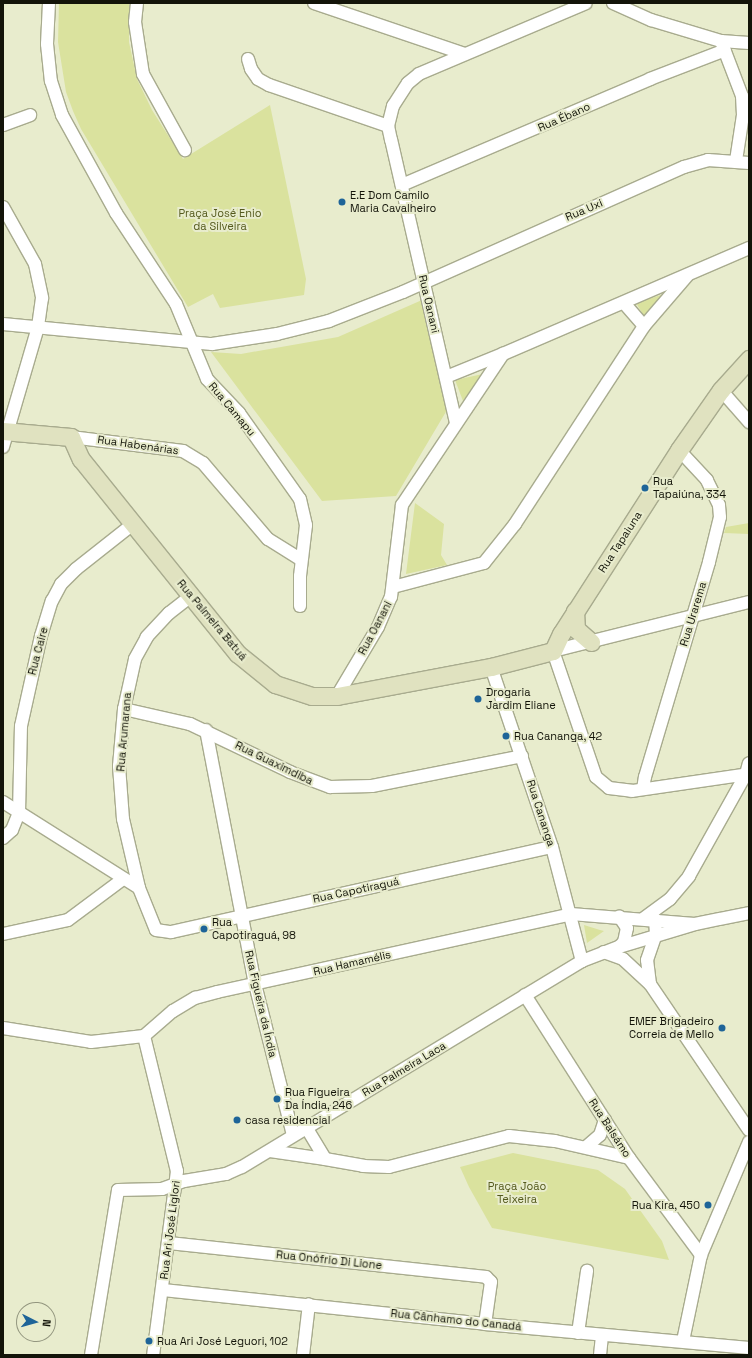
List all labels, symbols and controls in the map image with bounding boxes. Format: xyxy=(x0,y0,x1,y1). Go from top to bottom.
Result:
street label: Rua Ébano xyxy=(536,100,592,134)
place label: E.E Dom Camilo Maria Cavalheiro xyxy=(350,189,436,215)
street label: Rua Uxi xyxy=(563,196,605,224)
marker: E.E Dom Camilo Maria Cavalheiro xyxy=(337,197,347,207)
park label: Praça José Enio da Silveira xyxy=(178,207,262,233)
street label: Rua Oanani xyxy=(416,274,442,334)
street label: Rua Camapu xyxy=(206,380,258,438)
street label: Rua Habenárias xyxy=(97,433,179,457)
place label: Rua Tapaiúna, 334 xyxy=(653,475,726,501)
marker: Rua Tapaiúna, 334 xyxy=(640,483,650,493)
street label: Rua Tapaiuna xyxy=(595,509,645,575)
street label: Rua Palmeira Batuá xyxy=(174,577,250,663)
street label: Rua Urarema xyxy=(677,580,709,648)
street label: Rua Oanani xyxy=(355,599,395,657)
street label: Rua Caire xyxy=(25,625,51,677)
place label: Drogaria Jardim Eliane xyxy=(486,686,556,712)
street label: Rua Arumarana xyxy=(114,692,134,772)
marker: Drogaria Jardim Eliane xyxy=(473,694,483,704)
place label: Rua Cananga, 42 xyxy=(514,729,603,743)
marker: Rua Cananga, 42 xyxy=(501,731,511,741)
street label: Rua Guaximdiba xyxy=(233,738,315,788)
street label: Rua Cananga xyxy=(524,778,558,848)
street label: Rua Capotiraguá xyxy=(312,874,400,906)
place label: Rua Capotiraguá, 98 xyxy=(212,916,296,942)
marker: Rua Capotiraguá, 98 xyxy=(199,924,209,934)
street label: Rua Hamamélis xyxy=(312,948,392,978)
street label: Rua Figueira da Índia xyxy=(242,949,280,1059)
place label: EMEF Brigadeiro Correia de Mello xyxy=(629,1015,714,1041)
marker: EMEF Brigadeiro Correia de Mello xyxy=(717,1023,727,1033)
street label: Rua Palmeira Laca xyxy=(360,1039,448,1099)
place label: Rua Figueira Da Índia, 246 xyxy=(285,1086,352,1112)
marker: Rua Figueira Da Índia, 246 xyxy=(272,1094,282,1104)
street label: Rua Balsámo xyxy=(586,1096,634,1160)
place label: casa residencial xyxy=(245,1113,330,1127)
marker: casa residencial xyxy=(232,1115,242,1125)
street label: Rua Ari José Liglori xyxy=(157,1180,183,1280)
park label: Praça João Teixeira xyxy=(488,1180,546,1206)
place label: Rua Kira, 450 xyxy=(631,1198,700,1212)
marker: Rua Kira, 450 xyxy=(703,1200,713,1210)
street label: Rua Onófrio Di Lione xyxy=(275,1248,383,1272)
north arrow xyxy=(16,1302,56,1342)
street label: Rua Cânhamo do Canadá xyxy=(390,1307,522,1333)
text: N xyxy=(40,1319,54,1328)
place label: Rua Ari José Leguori, 102 xyxy=(157,1334,288,1348)
marker: Rua Ari José Leguori, 102 xyxy=(144,1336,154,1346)

